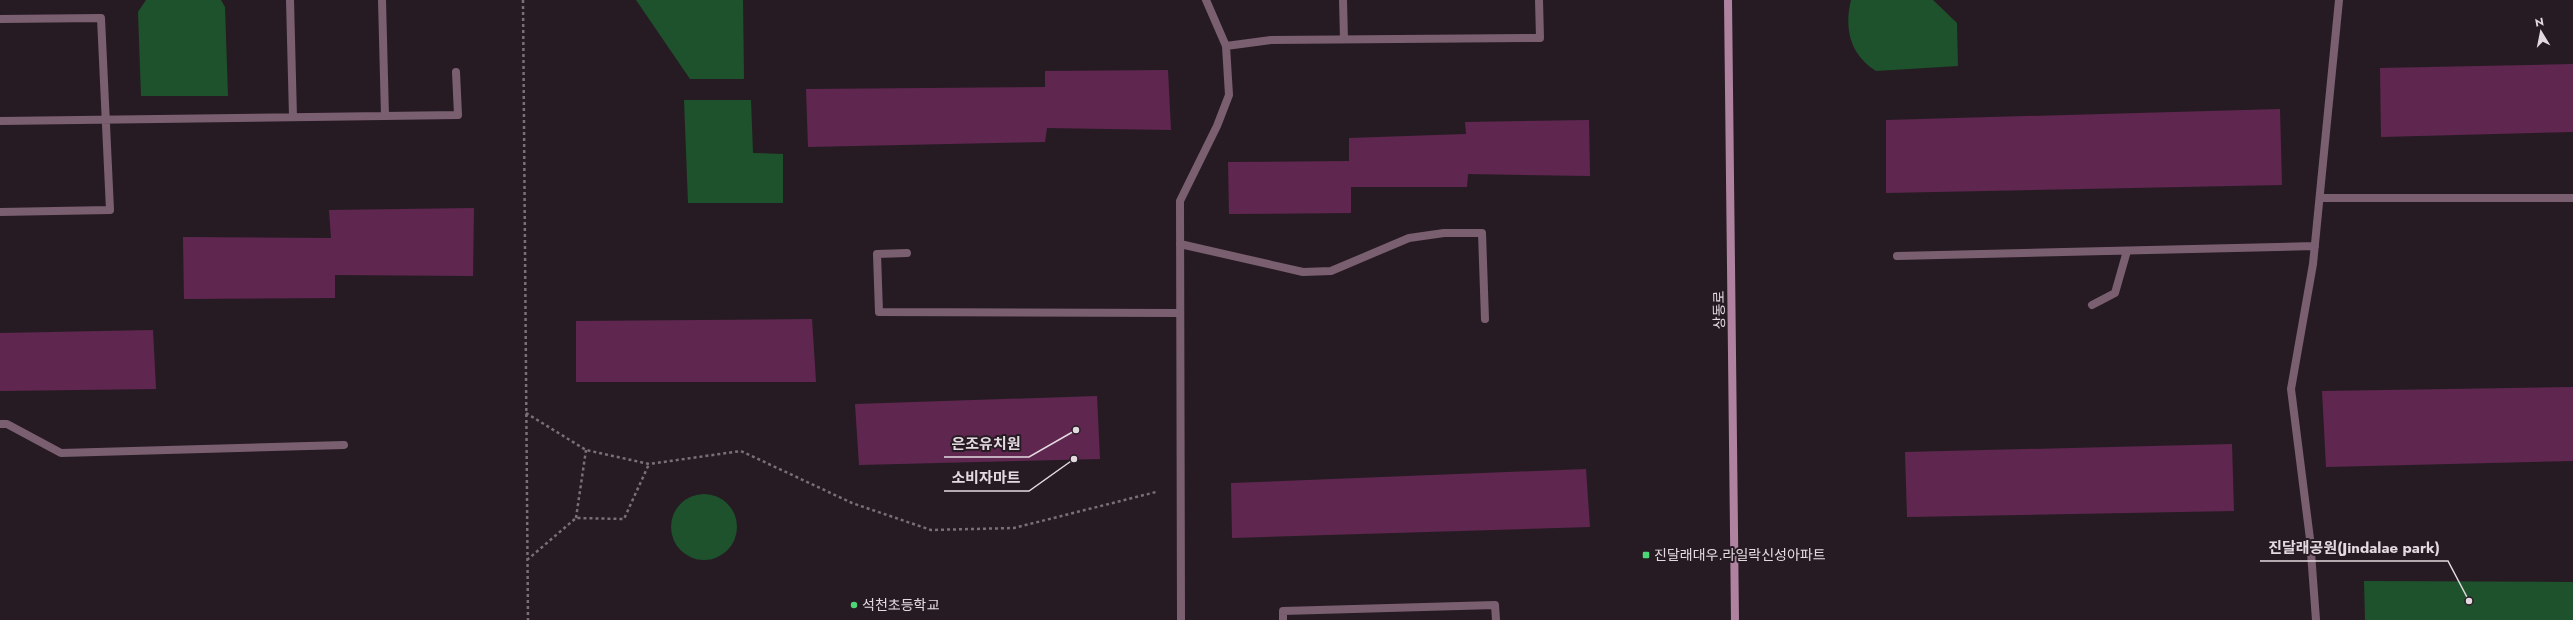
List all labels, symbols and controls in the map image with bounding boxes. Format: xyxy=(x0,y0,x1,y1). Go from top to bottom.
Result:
north arrow xyxy=(2521,12,2561,52)
text: N xyxy=(2534,14,2545,31)
street label: 상동로 xyxy=(1709,290,1729,329)
callout: 은조유치원 xyxy=(944,430,1029,457)
text: 은조유치원 xyxy=(951,433,1021,455)
callout: 소비자마트 xyxy=(944,464,1029,491)
text: 소비자마트 xyxy=(951,467,1021,489)
callout: 진달래공원(Jindalae park) xyxy=(2260,534,2448,561)
text: 진달래공원(Jindalae park) xyxy=(2268,537,2440,559)
place label: 진달래대우.라일락신성아파트 xyxy=(1654,545,1826,565)
marker: 진달래대우.라일락신성아파트 xyxy=(1641,550,1651,560)
place label: 석천초등학교 xyxy=(862,595,939,615)
marker: 석천초등학교 xyxy=(849,600,859,610)

